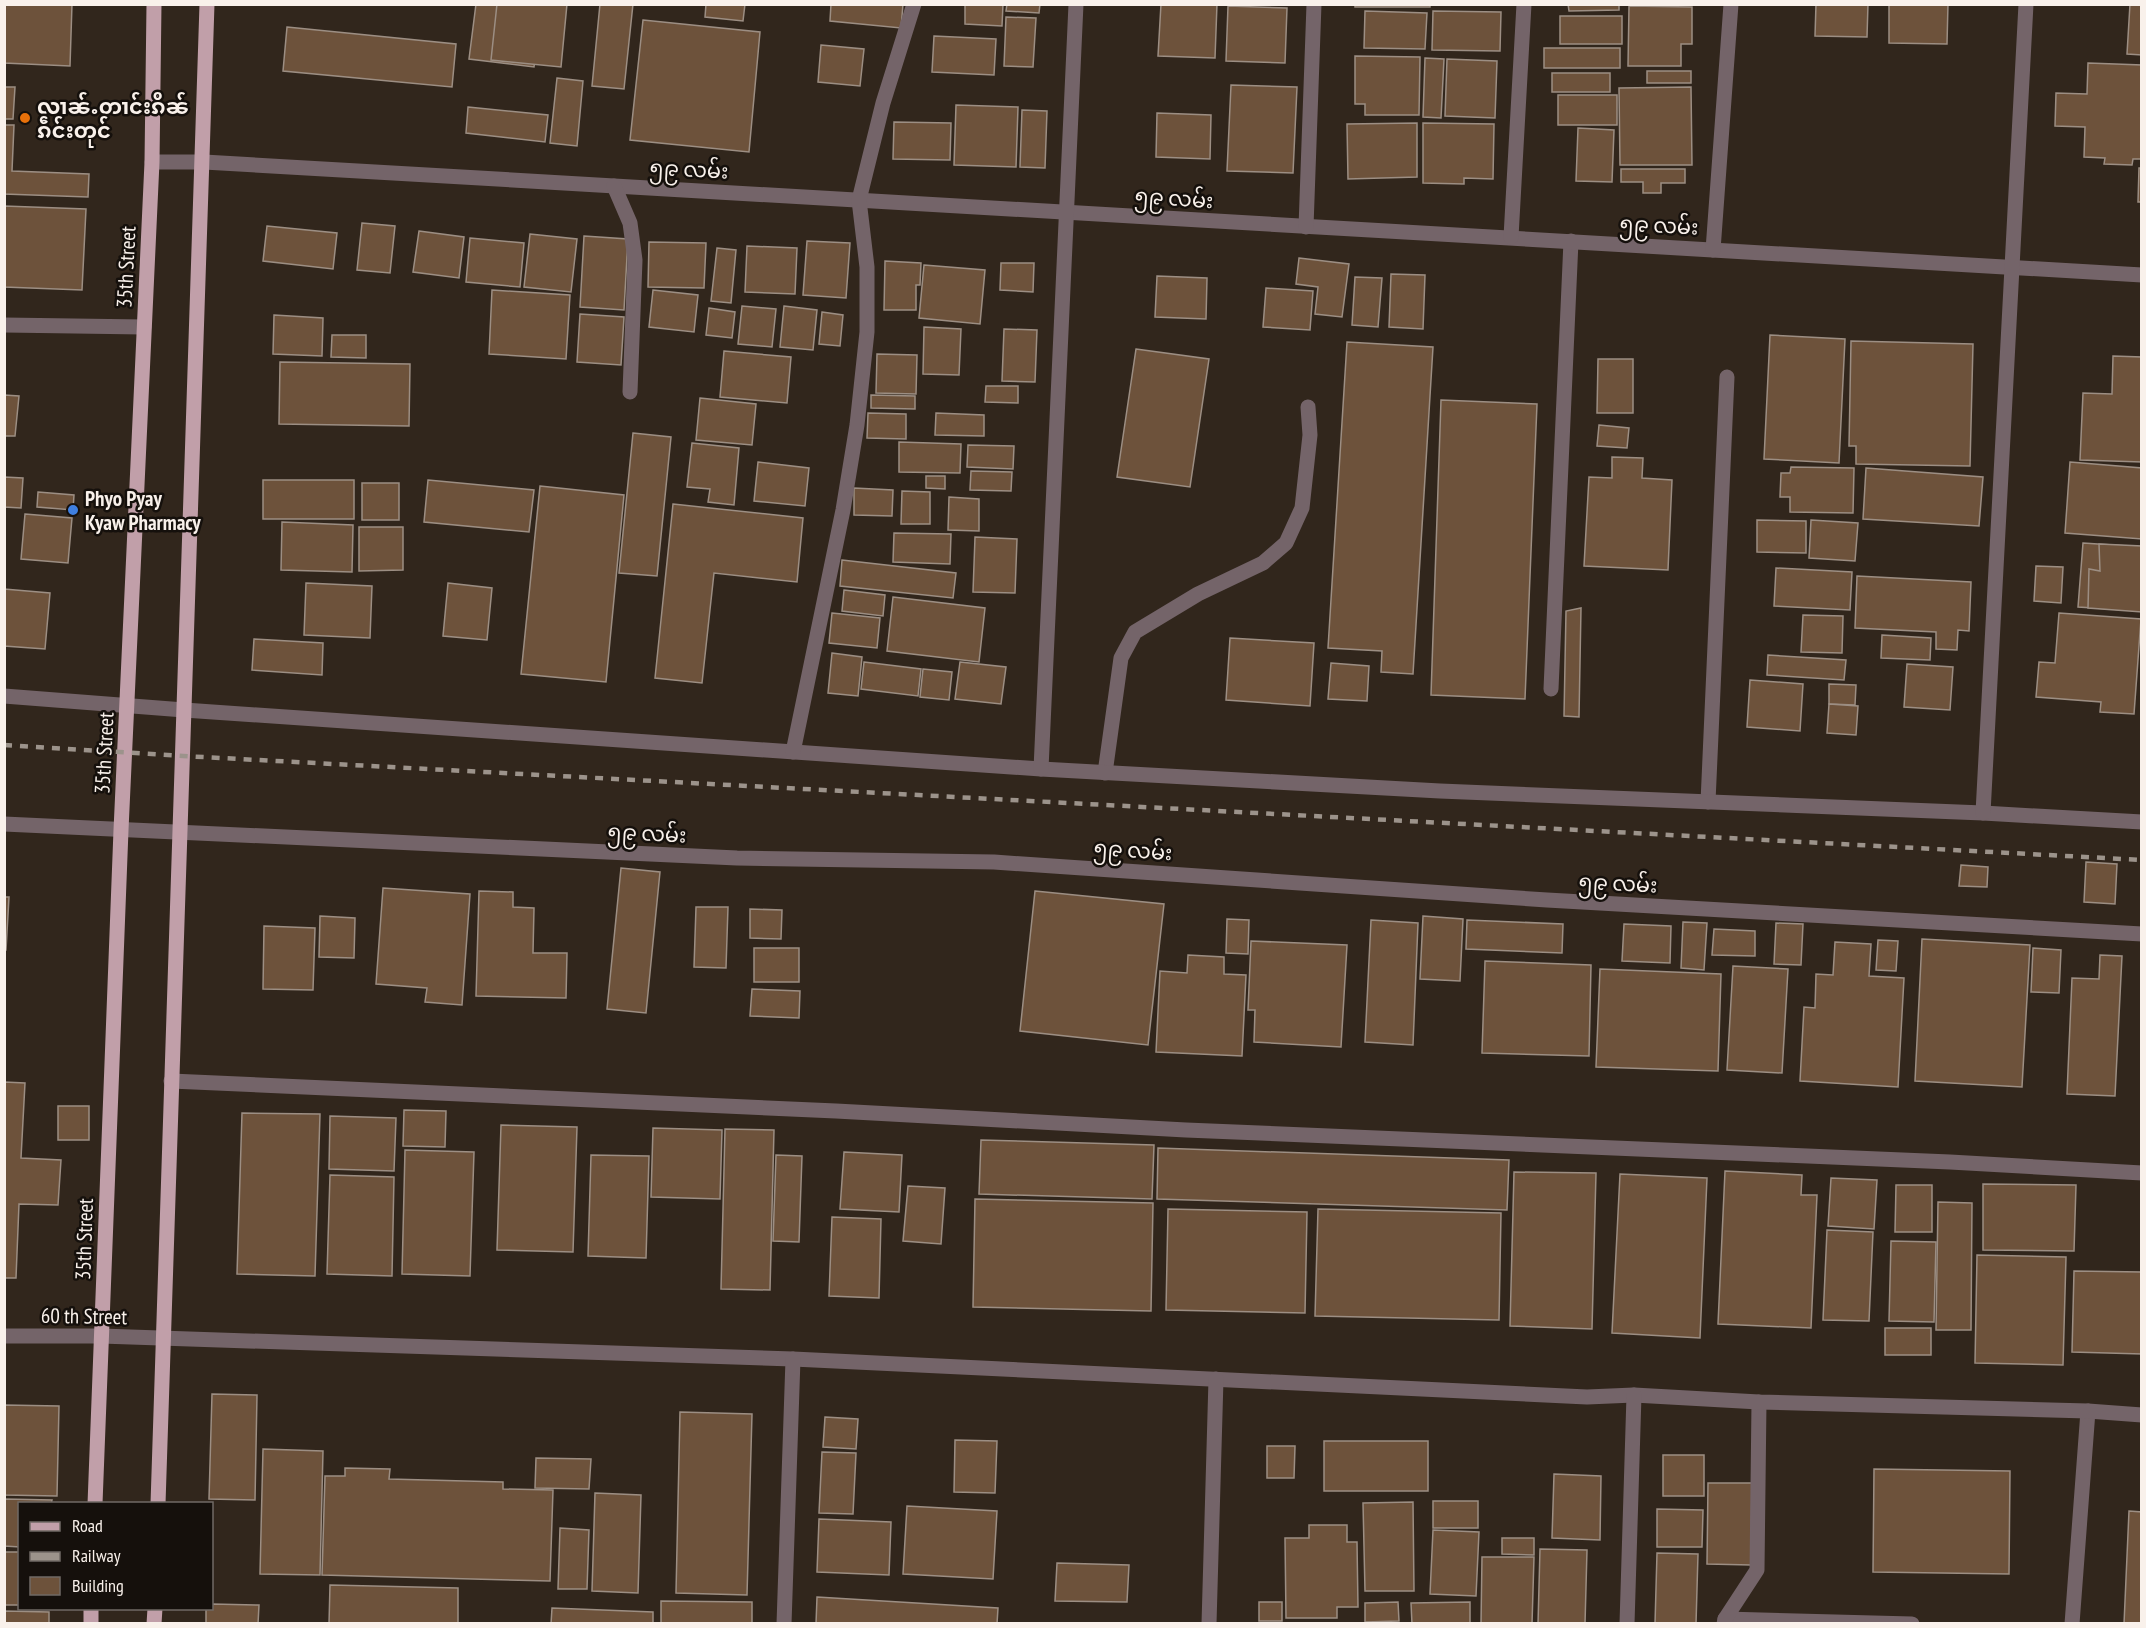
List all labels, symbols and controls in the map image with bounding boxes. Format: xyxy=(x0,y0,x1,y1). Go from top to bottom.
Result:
place label: လၢၼ်ႉတၢင်းၵိၼ် ၵဵင်းတုင် xyxy=(37,91,189,148)
marker: လၢၼ်ႉတၢင်းၵိၼ် ၵဵင်းတုင် xyxy=(18,111,32,125)
street label: ၅၉ လမ်း xyxy=(649,151,729,189)
street label: ၅၉ လမ်း xyxy=(1133,180,1214,218)
street label: ၅၉ လမ်း xyxy=(1619,207,1699,245)
street label: 35th Street xyxy=(110,225,142,309)
place label: Phyo Pyay Kyaw Pharmacy xyxy=(85,485,201,536)
marker: Phyo Pyay Kyaw Pharmacy xyxy=(66,503,80,517)
street label: 35th Street xyxy=(88,711,120,795)
street label: ၅၉ လမ်း xyxy=(607,815,687,853)
street label: ၅၉ လမ်း xyxy=(1092,832,1173,870)
street label: ၅၉ လမ်း xyxy=(1578,865,1658,903)
street label: 35th Street xyxy=(69,1197,99,1280)
street label: 60 th Street xyxy=(41,1302,128,1330)
legend xyxy=(18,1502,213,1610)
text: Road xyxy=(72,1514,103,1537)
text: Railway xyxy=(72,1544,121,1567)
text: Building xyxy=(72,1574,124,1597)

